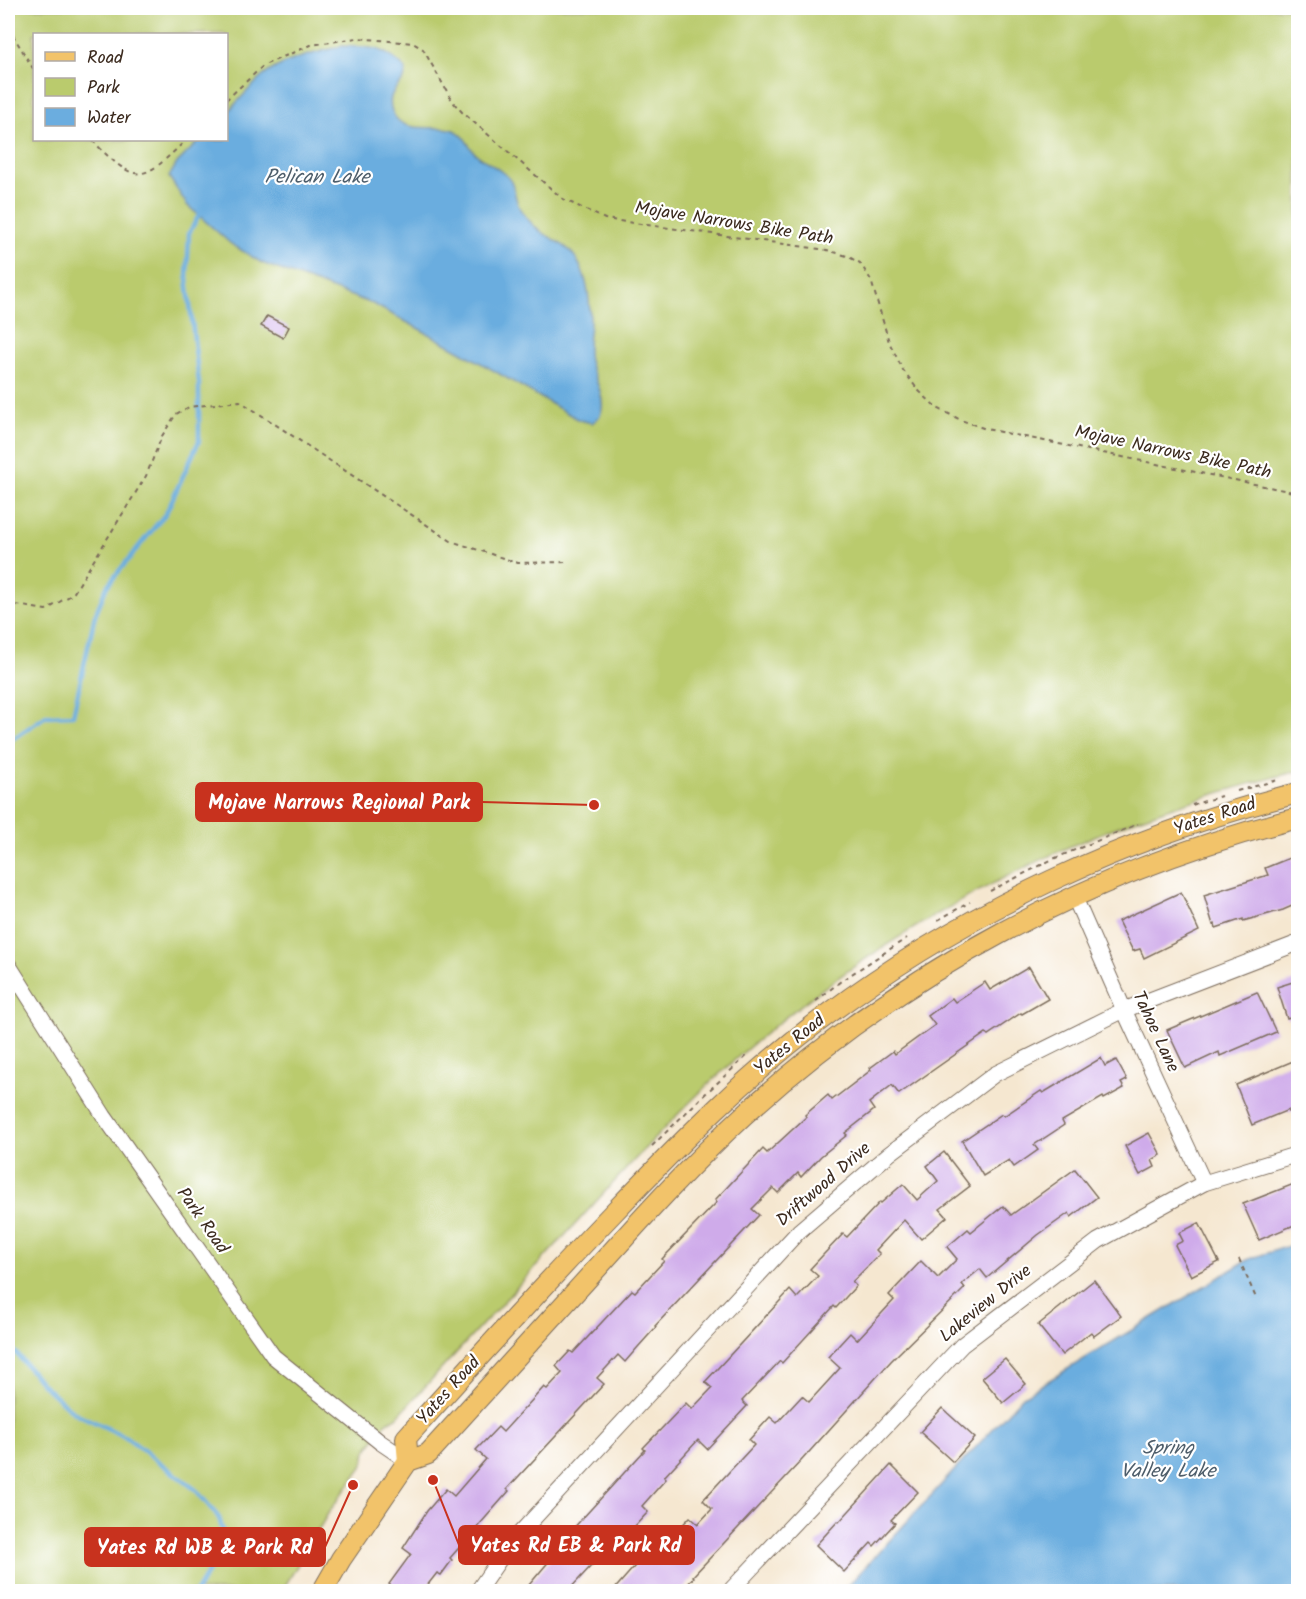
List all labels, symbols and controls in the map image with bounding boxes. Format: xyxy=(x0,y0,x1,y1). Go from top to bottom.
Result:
legend xyxy=(33,33,228,141)
text: Road xyxy=(87,44,124,73)
text: Park xyxy=(87,74,120,103)
text: Water xyxy=(87,104,132,133)
water label: Pelican Lake xyxy=(264,162,372,194)
street label: Mojave Narrows Bike Path xyxy=(633,194,835,254)
street label: Mojave Narrows Bike Path xyxy=(1072,418,1274,488)
callout: Mojave Narrows Regional Park xyxy=(196,783,482,821)
text: Mojave Narrows Regional Park xyxy=(208,788,471,820)
street label: Yates Road xyxy=(1170,790,1261,844)
street label: Tahoe Lane xyxy=(1123,986,1187,1078)
street label: Yates Road xyxy=(748,1006,833,1083)
street label: Driftwood Drive xyxy=(770,1135,878,1235)
street label: Park Road xyxy=(168,1182,236,1261)
street label: Lakeview Drive xyxy=(933,1258,1039,1350)
street label: Yates Road xyxy=(410,1349,489,1432)
water label: Spring Valley Lake xyxy=(1121,1433,1217,1488)
callout: Yates Rd EB & Park Rd xyxy=(459,1526,694,1564)
callout: Yates Rd WB & Park Rd xyxy=(85,1528,325,1566)
text: Yates Rd EB & Park Rd xyxy=(470,1531,683,1563)
text: Yates Rd WB & Park Rd xyxy=(97,1533,314,1565)

